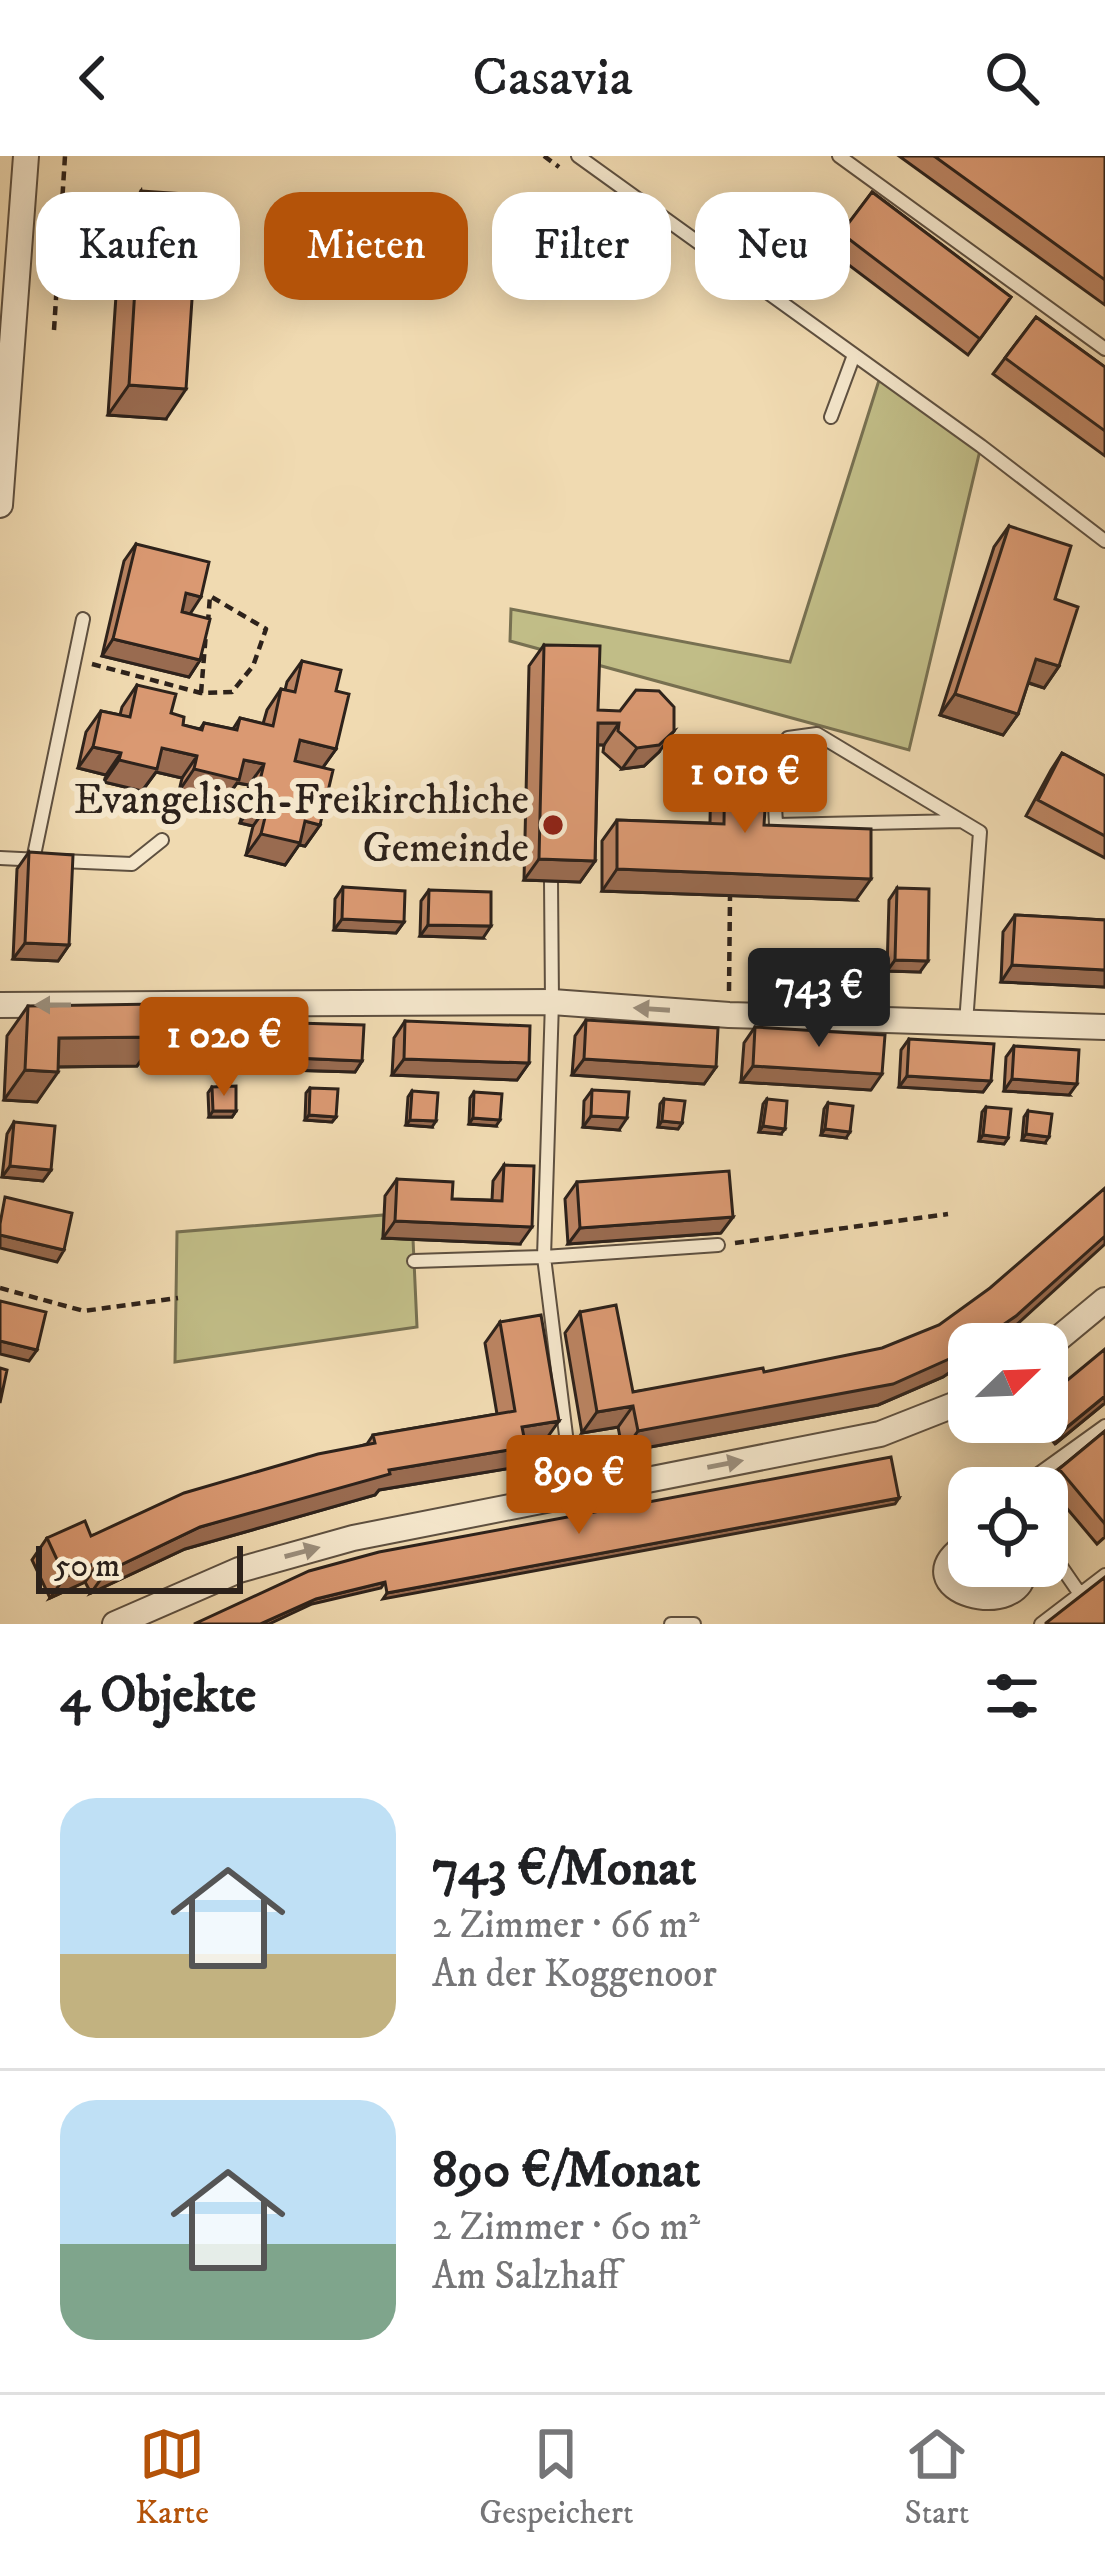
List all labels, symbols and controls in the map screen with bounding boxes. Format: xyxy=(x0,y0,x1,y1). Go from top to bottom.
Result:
icon: back xyxy=(60,45,126,111)
text: Casavia xyxy=(472,45,633,112)
icon: search xyxy=(979,45,1045,111)
chip: Kaufen xyxy=(36,192,240,300)
chip: Mieten xyxy=(264,192,468,300)
chip: Filter xyxy=(492,192,671,300)
chip: Neu xyxy=(695,192,850,300)
pin: 1 010 € xyxy=(634,734,856,836)
text: 1 010 € xyxy=(690,748,800,797)
place label: Evangelisch-Freikirchliche Gemeinde xyxy=(74,775,529,875)
marker: Evangelisch-Freikirchliche Gemeinde xyxy=(540,812,566,838)
pin: 743 € xyxy=(735,948,903,1050)
text: 743 € xyxy=(775,962,863,1011)
one-way arrow xyxy=(33,995,71,1015)
pin: 1 020 € xyxy=(113,997,335,1099)
one-way arrow xyxy=(633,1000,670,1019)
text: 1 020 € xyxy=(166,1011,282,1060)
north arrow xyxy=(948,1323,1068,1443)
map controls xyxy=(948,1323,1068,1587)
pin: 890 € xyxy=(495,1435,663,1537)
text: 890 € xyxy=(533,1449,625,1498)
one-way arrow xyxy=(706,1454,744,1473)
button: locate xyxy=(948,1467,1068,1587)
scale bar xyxy=(36,1540,243,1593)
one-way arrow xyxy=(284,1542,321,1561)
text: 50 m xyxy=(54,1546,120,1587)
icon: filters xyxy=(979,1663,1045,1729)
text: 4 Objekte xyxy=(60,1664,256,1728)
text: 743 €/Monat xyxy=(432,1837,696,1901)
icon: home xyxy=(156,1846,300,1990)
text: 2 Zimmer · 66 m² xyxy=(432,1901,700,1950)
text: An der Koggenoor xyxy=(432,1950,717,1999)
text: 890 €/Monat xyxy=(432,2139,700,2203)
icon: home xyxy=(156,2148,300,2292)
text: 2 Zimmer · 60 m² xyxy=(432,2203,700,2252)
text: Am Salzhaff xyxy=(432,2252,619,2301)
tab: Karte xyxy=(135,2421,209,2534)
tab: Gespeichert xyxy=(479,2421,634,2534)
tab: Start xyxy=(904,2421,970,2534)

